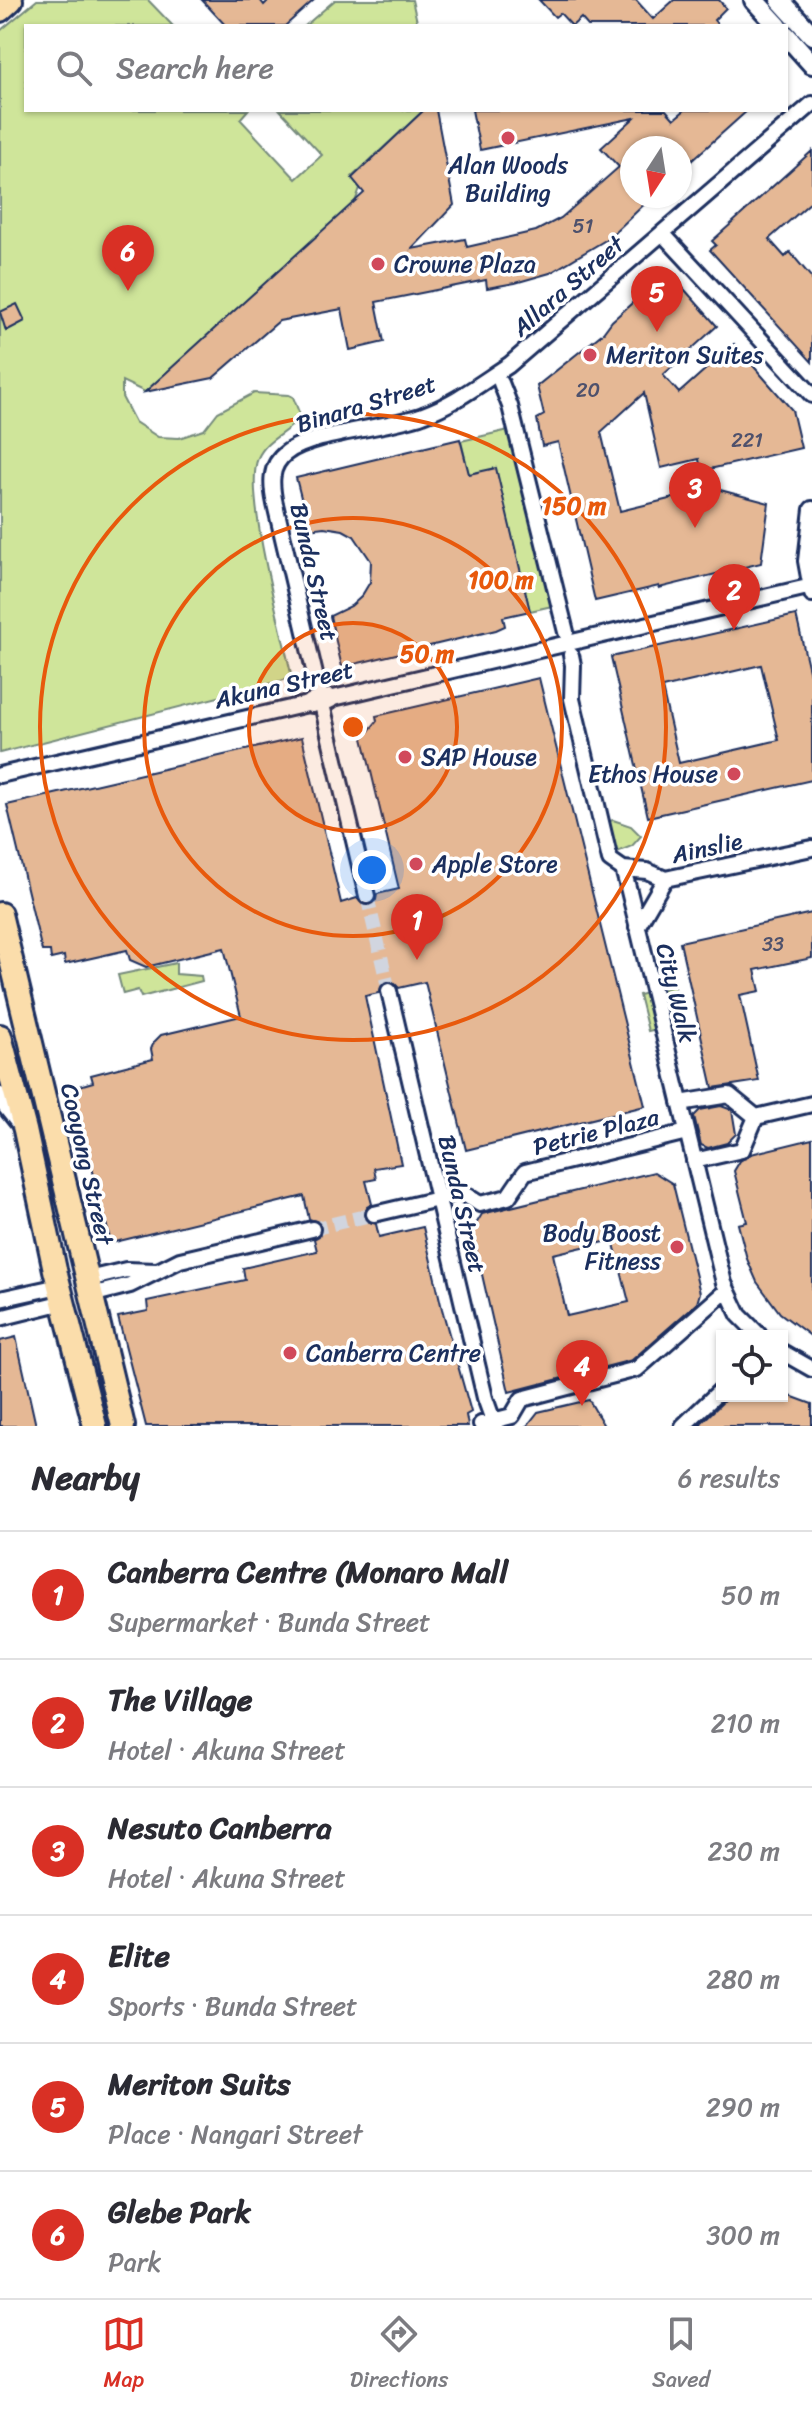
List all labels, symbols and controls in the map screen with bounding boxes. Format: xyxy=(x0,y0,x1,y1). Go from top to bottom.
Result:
search box xyxy=(24,24,788,112)
text: Search here xyxy=(116,41,274,95)
icon: search xyxy=(52,46,96,90)
marker: Alan Woods Building xyxy=(499,129,517,147)
north arrow xyxy=(620,136,692,208)
place label: Alan Woods Building xyxy=(447,144,569,214)
house number: 51 xyxy=(573,209,593,244)
street label: Allara Street xyxy=(501,224,635,348)
pin: 6 xyxy=(102,225,154,291)
place label: Crowne Plaza xyxy=(394,243,536,285)
marker: Crowne Plaza xyxy=(369,255,387,273)
pin: 5 xyxy=(631,266,683,332)
place label: Meriton Suites xyxy=(606,334,764,376)
marker: Meriton Suites xyxy=(581,346,599,364)
street label: Binara Street xyxy=(291,363,441,445)
house number: 20 xyxy=(576,373,600,408)
house number: 221 xyxy=(731,423,763,458)
pin: 3 xyxy=(669,462,721,528)
text: 150 m xyxy=(542,485,607,527)
street label: Bunda Street xyxy=(278,499,350,645)
text: 100 m xyxy=(468,559,534,601)
pin: 2 xyxy=(708,564,760,630)
text: 50 m xyxy=(400,633,455,675)
street label: Akuna Street xyxy=(209,649,358,722)
centre of rings xyxy=(339,713,367,741)
place label: SAP House xyxy=(421,736,537,778)
marker: SAP House xyxy=(396,748,414,766)
place label: Ethos House xyxy=(588,753,718,795)
marker: Ethos House xyxy=(725,765,743,783)
street label: Ainslie xyxy=(667,820,747,876)
place label: Apple Store xyxy=(431,843,558,885)
your location xyxy=(352,850,392,890)
marker: Apple Store xyxy=(407,855,425,873)
pin: 1 xyxy=(391,894,443,960)
house number: 33 xyxy=(762,927,784,962)
street label: City Walk xyxy=(643,939,709,1047)
street label: Cooyong Street xyxy=(48,1079,126,1250)
street label: Petrie Plaza xyxy=(529,1096,664,1168)
street label: Bunda Street xyxy=(426,1131,498,1277)
place label: Body Boost Fitness xyxy=(543,1212,662,1282)
marker: Body Boost Fitness xyxy=(668,1238,686,1256)
map controls xyxy=(716,1330,788,1402)
button: locate xyxy=(716,1330,788,1402)
place label: Canberra Centre xyxy=(306,1332,481,1374)
pin: 4 xyxy=(556,1340,608,1406)
marker: Canberra Centre xyxy=(281,1344,299,1362)
text: Nearby xyxy=(32,1448,140,1508)
text: 6 results xyxy=(678,1455,780,1501)
text: Canberra Centre (Monaro Mall xyxy=(108,1545,508,1599)
text: 1 xyxy=(52,1572,64,1618)
text: 50 m xyxy=(721,1572,780,1618)
text: Supermarket · Bunda Street xyxy=(108,1599,430,1645)
text: The Village xyxy=(108,1673,252,1727)
text: 2 xyxy=(50,1700,66,1746)
text: 210 m xyxy=(711,1700,780,1746)
text: Hotel · Akuna Street xyxy=(108,1727,346,1773)
text: Nesuto Canberra xyxy=(108,1801,331,1855)
text: 3 xyxy=(51,1828,65,1874)
text: 230 m xyxy=(708,1828,780,1874)
text: Hotel · Akuna Street xyxy=(108,1855,346,1901)
text: Elite xyxy=(108,1929,170,1983)
text: 4 xyxy=(50,1956,66,2002)
text: 280 m xyxy=(706,1956,780,2002)
text: Sports · Bunda Street xyxy=(108,1983,357,2029)
text: Meriton Suits xyxy=(108,2057,291,2111)
text: 5 xyxy=(50,2084,66,2130)
text: 290 m xyxy=(706,2084,780,2130)
text: Place · Nangari Street xyxy=(108,2111,363,2157)
text: Glebe Park xyxy=(108,2185,251,2239)
text: 6 xyxy=(51,2212,65,2258)
text: 300 m xyxy=(706,2212,780,2258)
text: Park xyxy=(108,2239,161,2285)
tab: Map xyxy=(102,2312,146,2399)
tab: Directions xyxy=(350,2312,448,2399)
tab: Saved xyxy=(652,2312,710,2399)

